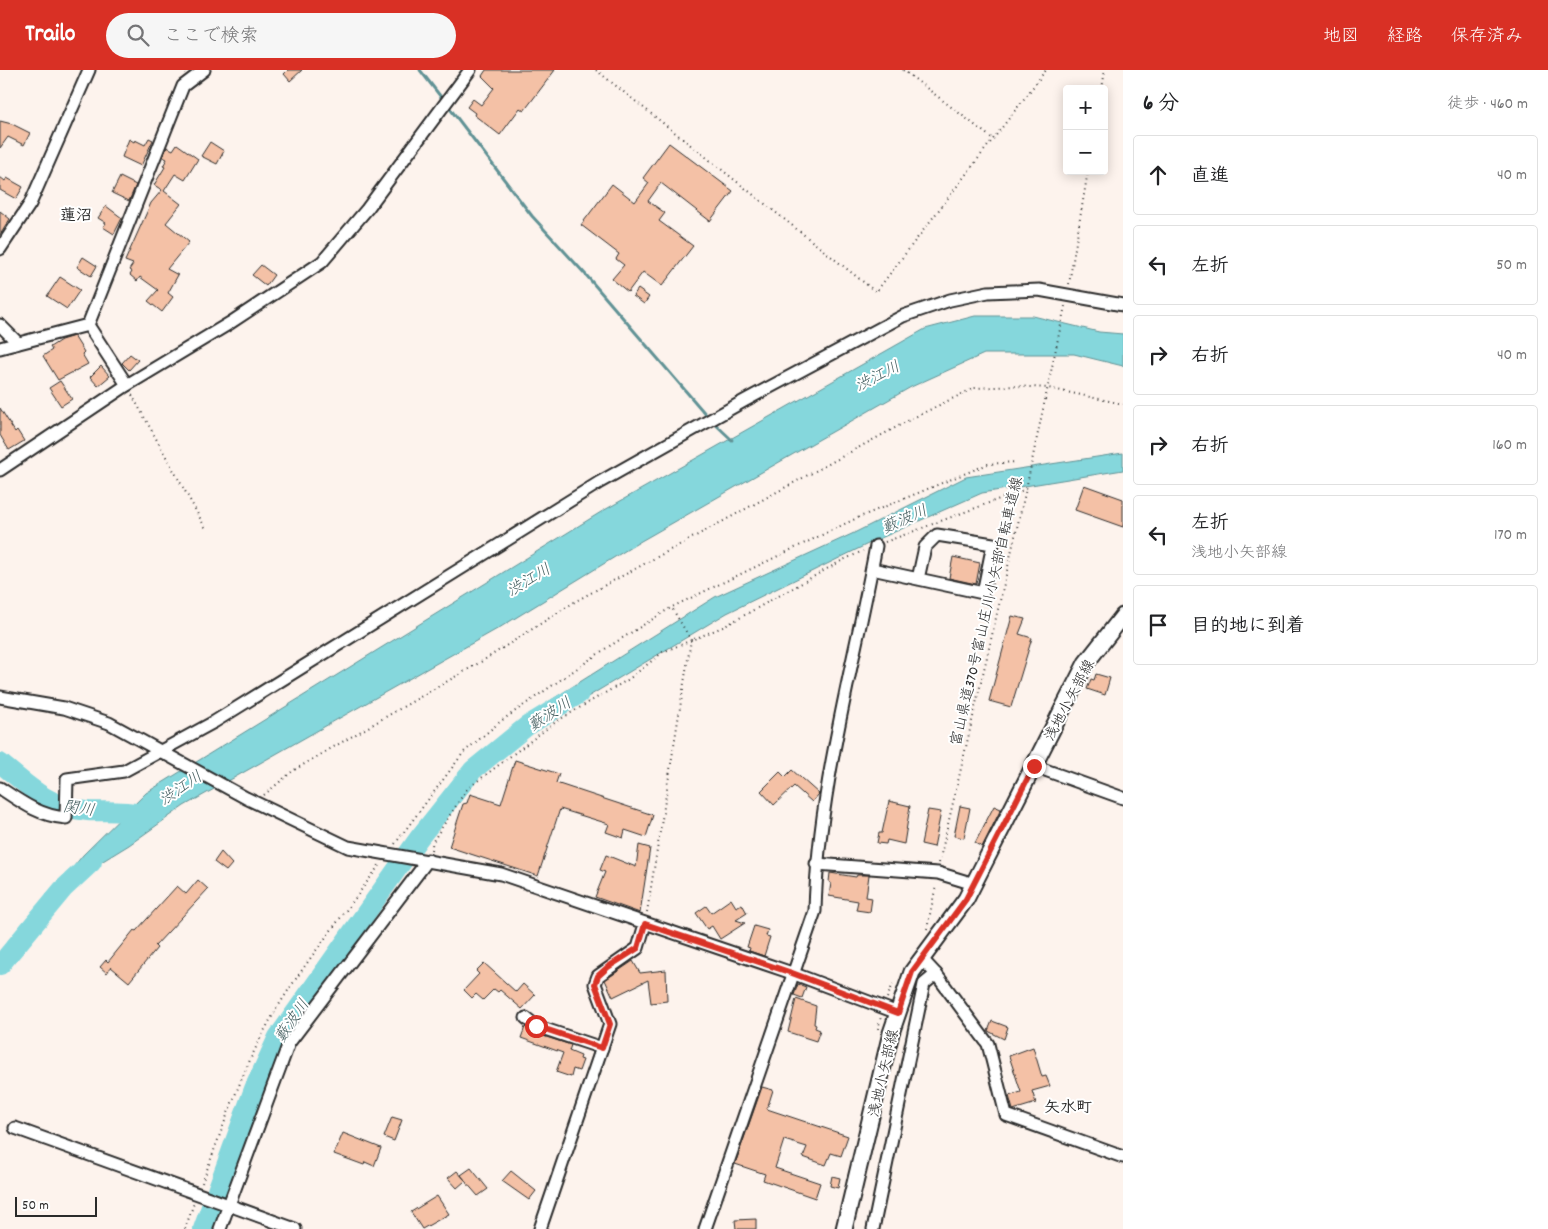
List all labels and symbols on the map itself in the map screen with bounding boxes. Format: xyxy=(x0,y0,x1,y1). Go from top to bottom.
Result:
district label: 蓮沼 xyxy=(60,205,92,228)
water label: 渋江川 xyxy=(852,356,905,398)
street label: 富山県道370号富山庄川小矢部自転車道線 xyxy=(946,475,1030,748)
water label: 藪波川 xyxy=(878,500,932,541)
water label: 渋江川 xyxy=(503,559,556,603)
street label: 浅地小矢部線 xyxy=(1040,656,1102,746)
water label: 藪波川 xyxy=(524,692,577,738)
route end xyxy=(1023,755,1046,778)
water label: 渋江川 xyxy=(155,766,208,812)
water label: 関川 xyxy=(61,796,96,823)
water label: 藪波川 xyxy=(270,995,316,1048)
route start xyxy=(525,1015,548,1038)
street label: 浅地小矢部線 xyxy=(864,1027,906,1120)
district label: 矢水町 xyxy=(1044,1097,1092,1120)
scale bar xyxy=(15,1194,98,1217)

